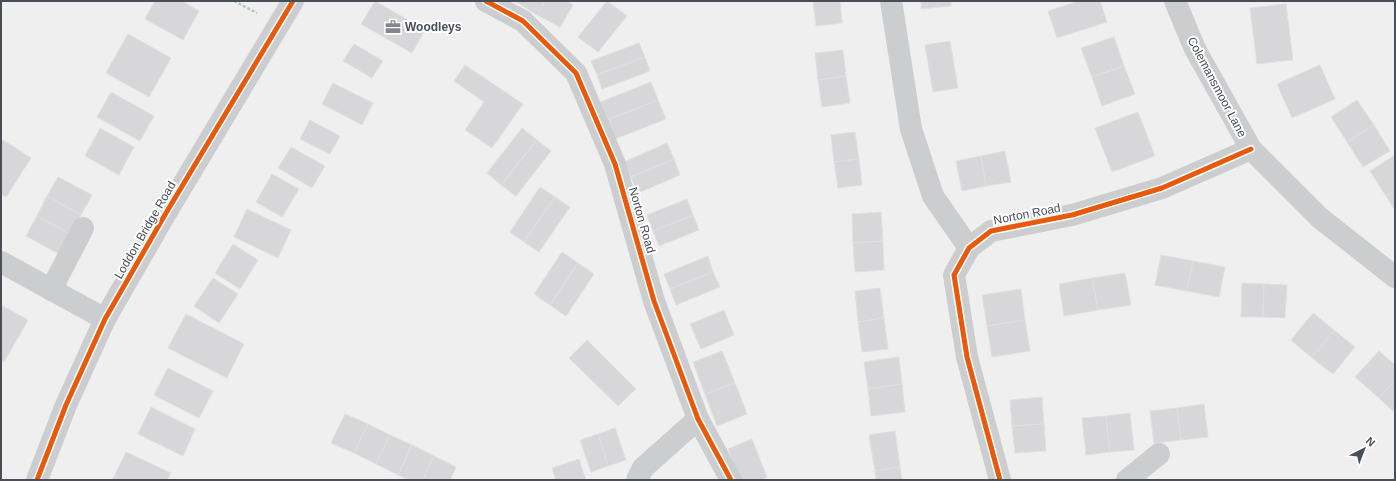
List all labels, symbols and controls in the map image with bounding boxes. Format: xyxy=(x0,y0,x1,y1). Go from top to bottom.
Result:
office icon: Woodleys xyxy=(384,18,402,36)
place label: Woodleys xyxy=(405,20,462,34)
street label: Colemansmoor Lane xyxy=(1185,35,1249,140)
street label: Loddon Bridge Road xyxy=(111,179,179,281)
street label: Norton Road xyxy=(626,185,658,255)
street label: Norton Road xyxy=(992,201,1062,227)
north arrow xyxy=(1344,429,1384,469)
text: N xyxy=(1364,434,1378,449)

